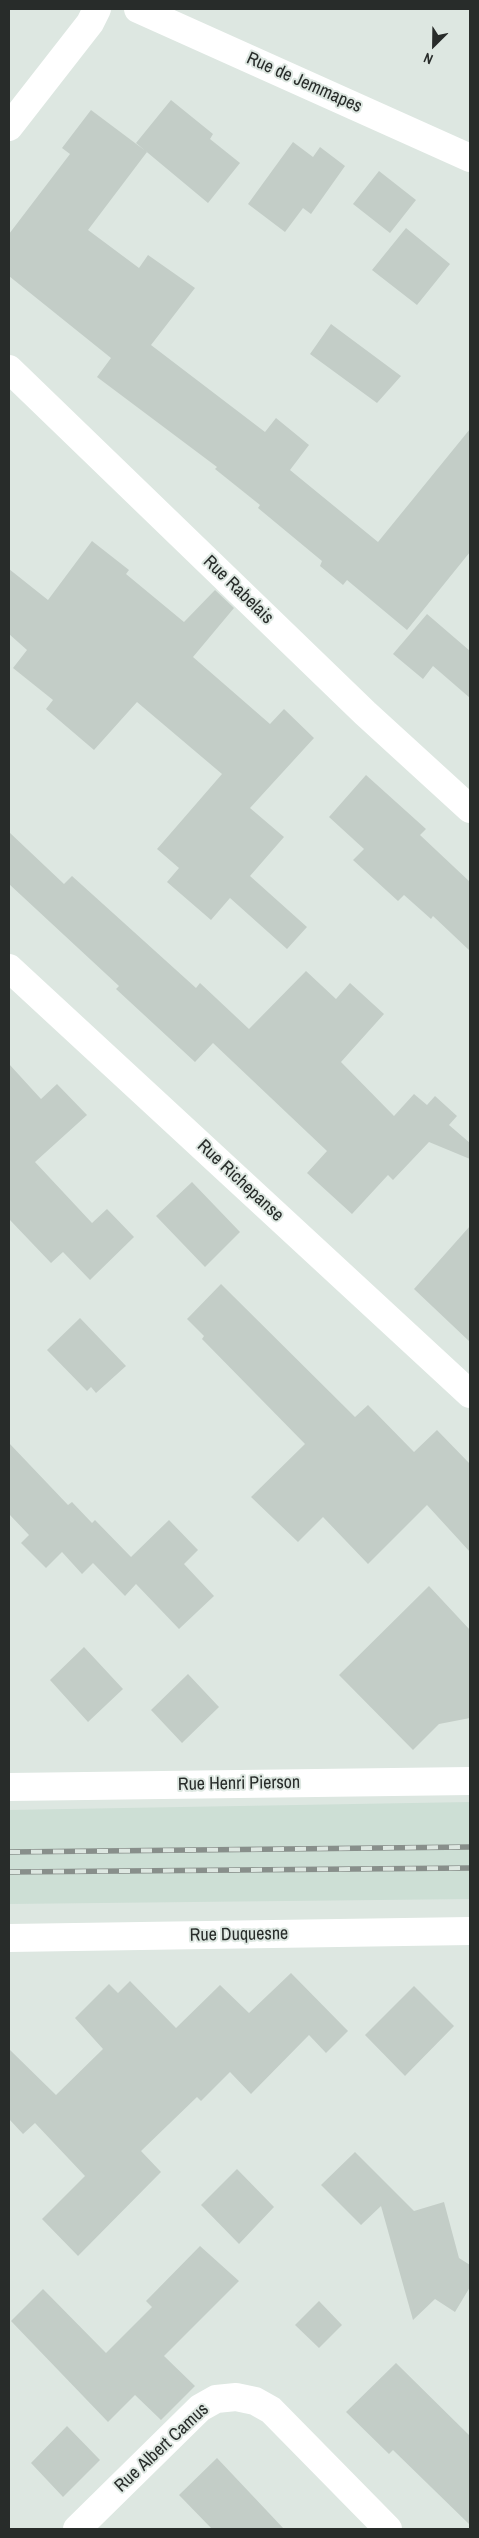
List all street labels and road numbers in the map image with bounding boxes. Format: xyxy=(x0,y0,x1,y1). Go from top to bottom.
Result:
street label: Rue de Jemmapes xyxy=(243,48,365,118)
street label: Rue Rabelais xyxy=(198,551,278,629)
street label: Rue Richepanse xyxy=(192,1136,288,1226)
street label: Rue Henri Pierson xyxy=(178,1772,300,1796)
street label: Rue Duquesne xyxy=(190,1923,288,1947)
street label: Rue Albert Camus xyxy=(111,2399,213,2497)

